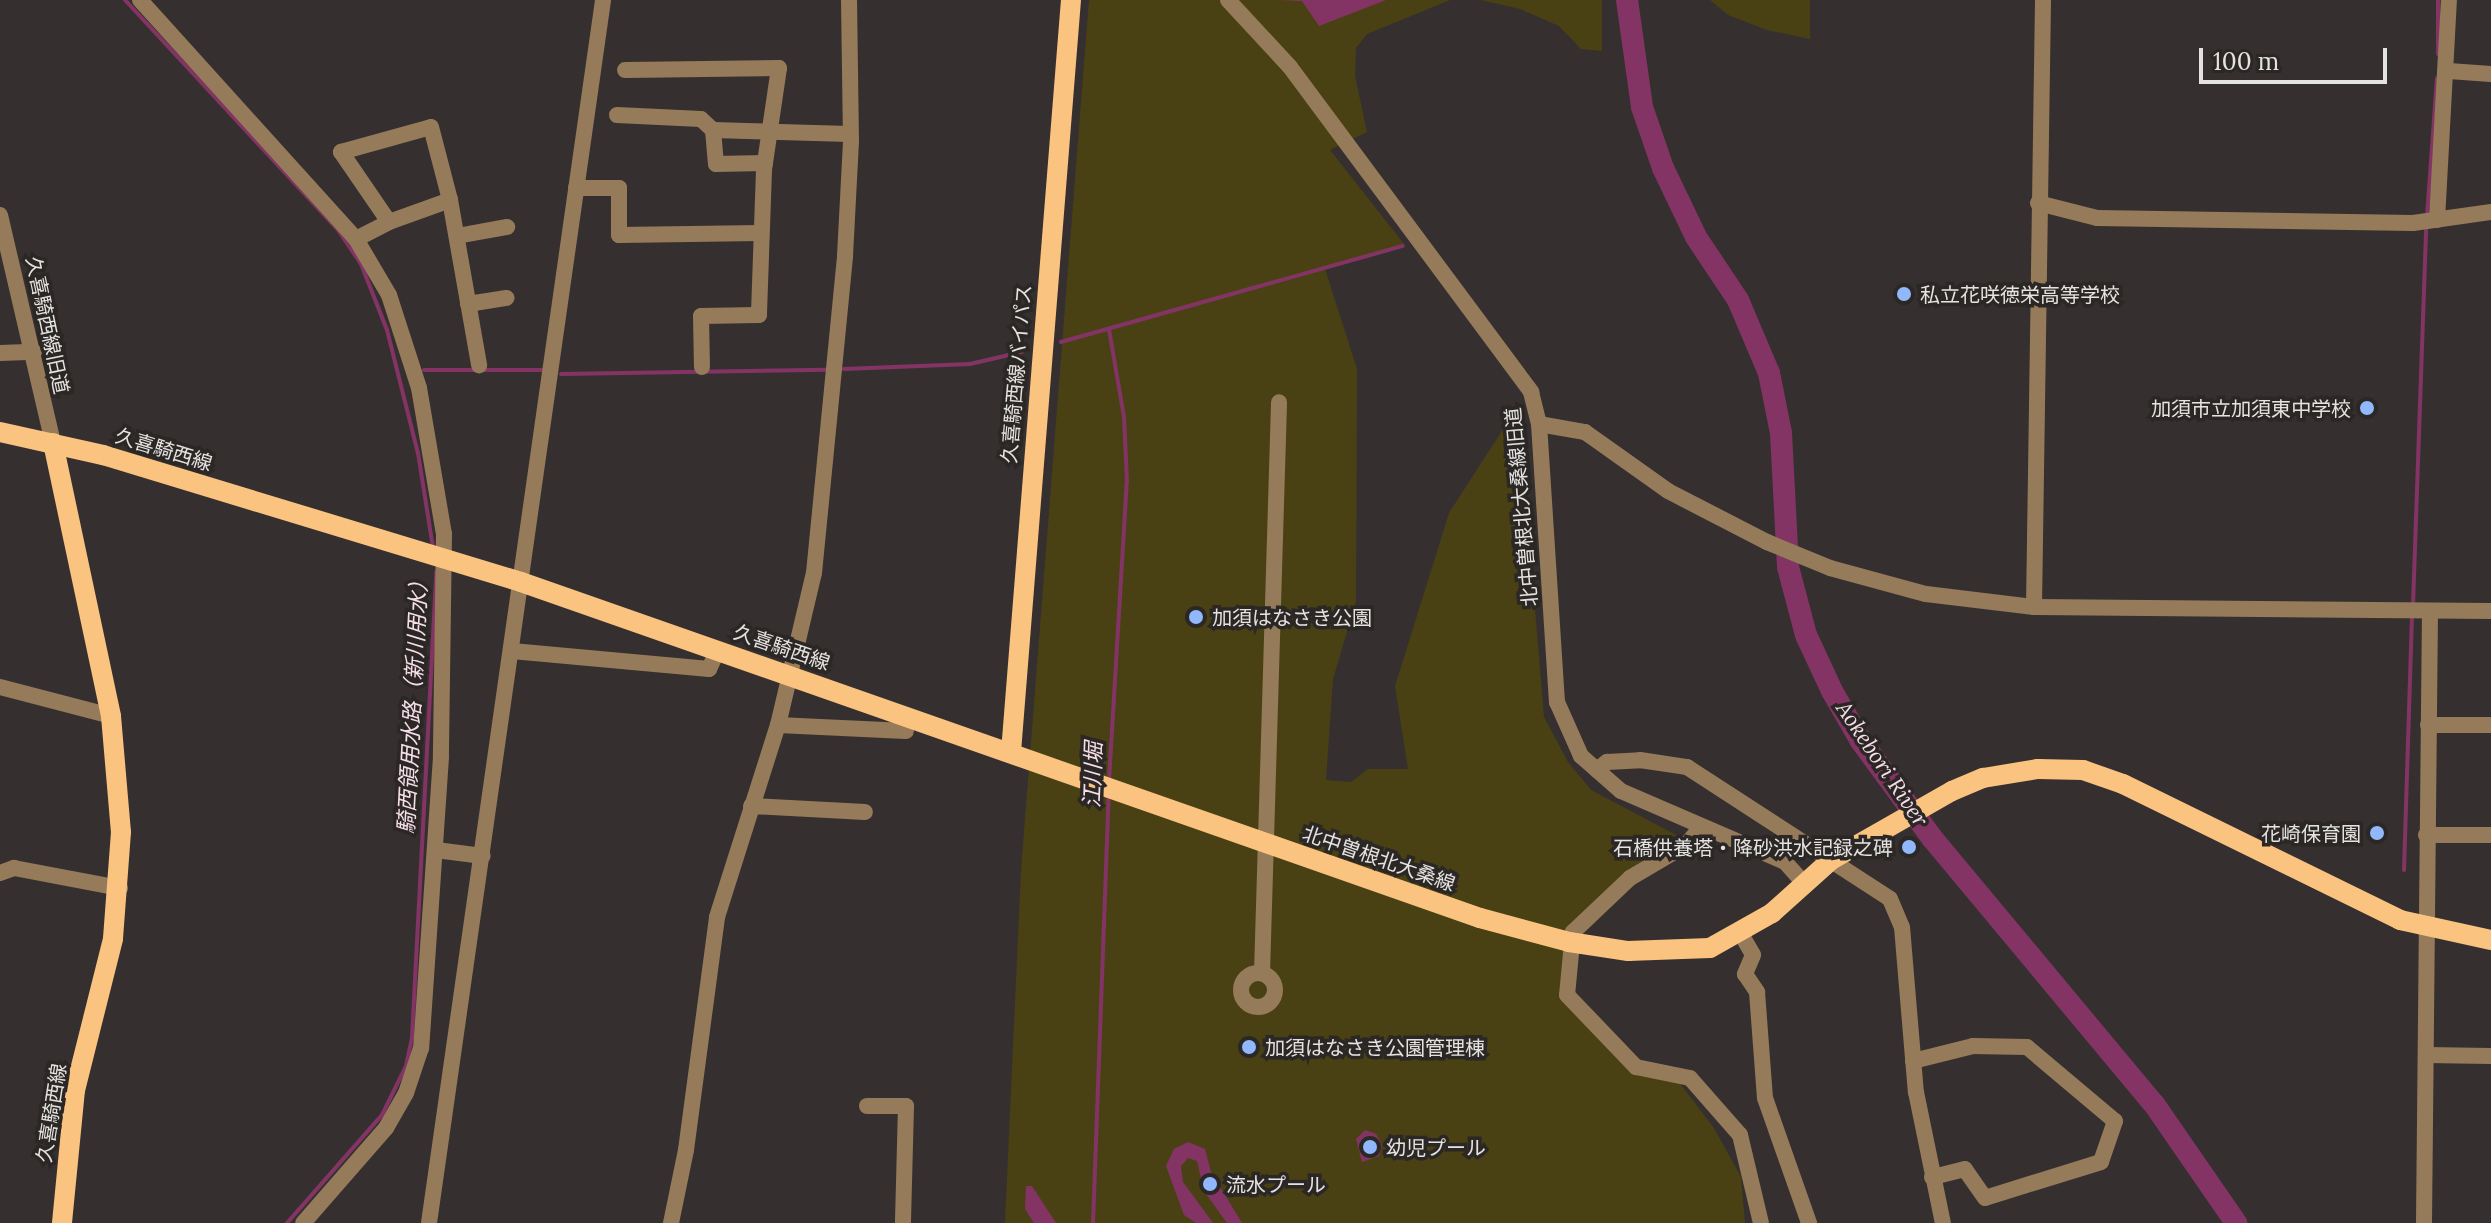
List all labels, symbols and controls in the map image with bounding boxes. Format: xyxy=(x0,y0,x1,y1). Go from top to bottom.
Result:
scale bar xyxy=(2203,32,2391,82)
text: 100 m xyxy=(2213,46,2279,77)
street label: 久喜騎西線旧道 xyxy=(22,254,74,396)
place label: 私立花咲徳栄高等学校 xyxy=(1920,282,2120,306)
street label: 久喜騎西線バイパス xyxy=(996,283,1036,465)
marker: 私立花咲徳栄高等学校 xyxy=(1895,285,1913,303)
place label: 加須市立加須東中学校 xyxy=(2151,396,2351,420)
marker: 加須市立加須東中学校 xyxy=(2358,399,2376,417)
street label: 北中曽根北大桑線旧道 xyxy=(1500,406,1542,608)
street label: 久喜騎西線 xyxy=(113,423,215,475)
water label: 騎西領用水路（新川用水） xyxy=(393,569,433,835)
place label: 加須はなさき公園 xyxy=(1212,605,1372,629)
marker: 加須はなさき公園 xyxy=(1187,608,1205,626)
street label: 久喜騎西線 xyxy=(731,619,833,675)
water label: Aokebori River xyxy=(1830,696,1934,832)
water label: 江川堀 xyxy=(1079,742,1107,808)
street label: 北中曽根北大桑線 xyxy=(1299,821,1459,895)
place label: 花崎保育園 xyxy=(2261,821,2361,845)
marker: 花崎保育園 xyxy=(2368,824,2386,842)
place label: 石橋供養塔・降砂洪水記録之碑 xyxy=(1613,835,1893,859)
marker: 石橋供養塔・降砂洪水記録之碑 xyxy=(1900,838,1918,856)
place label: 加須はなさき公園管理棟 xyxy=(1265,1035,1485,1059)
marker: 加須はなさき公園管理棟 xyxy=(1240,1038,1258,1056)
street label: 久喜騎西線 xyxy=(31,1062,71,1164)
place label: 幼児プール xyxy=(1386,1135,1486,1159)
marker: 幼児プール xyxy=(1361,1138,1379,1156)
place label: 流水プール xyxy=(1226,1172,1326,1196)
marker: 流水プール xyxy=(1201,1175,1219,1193)

